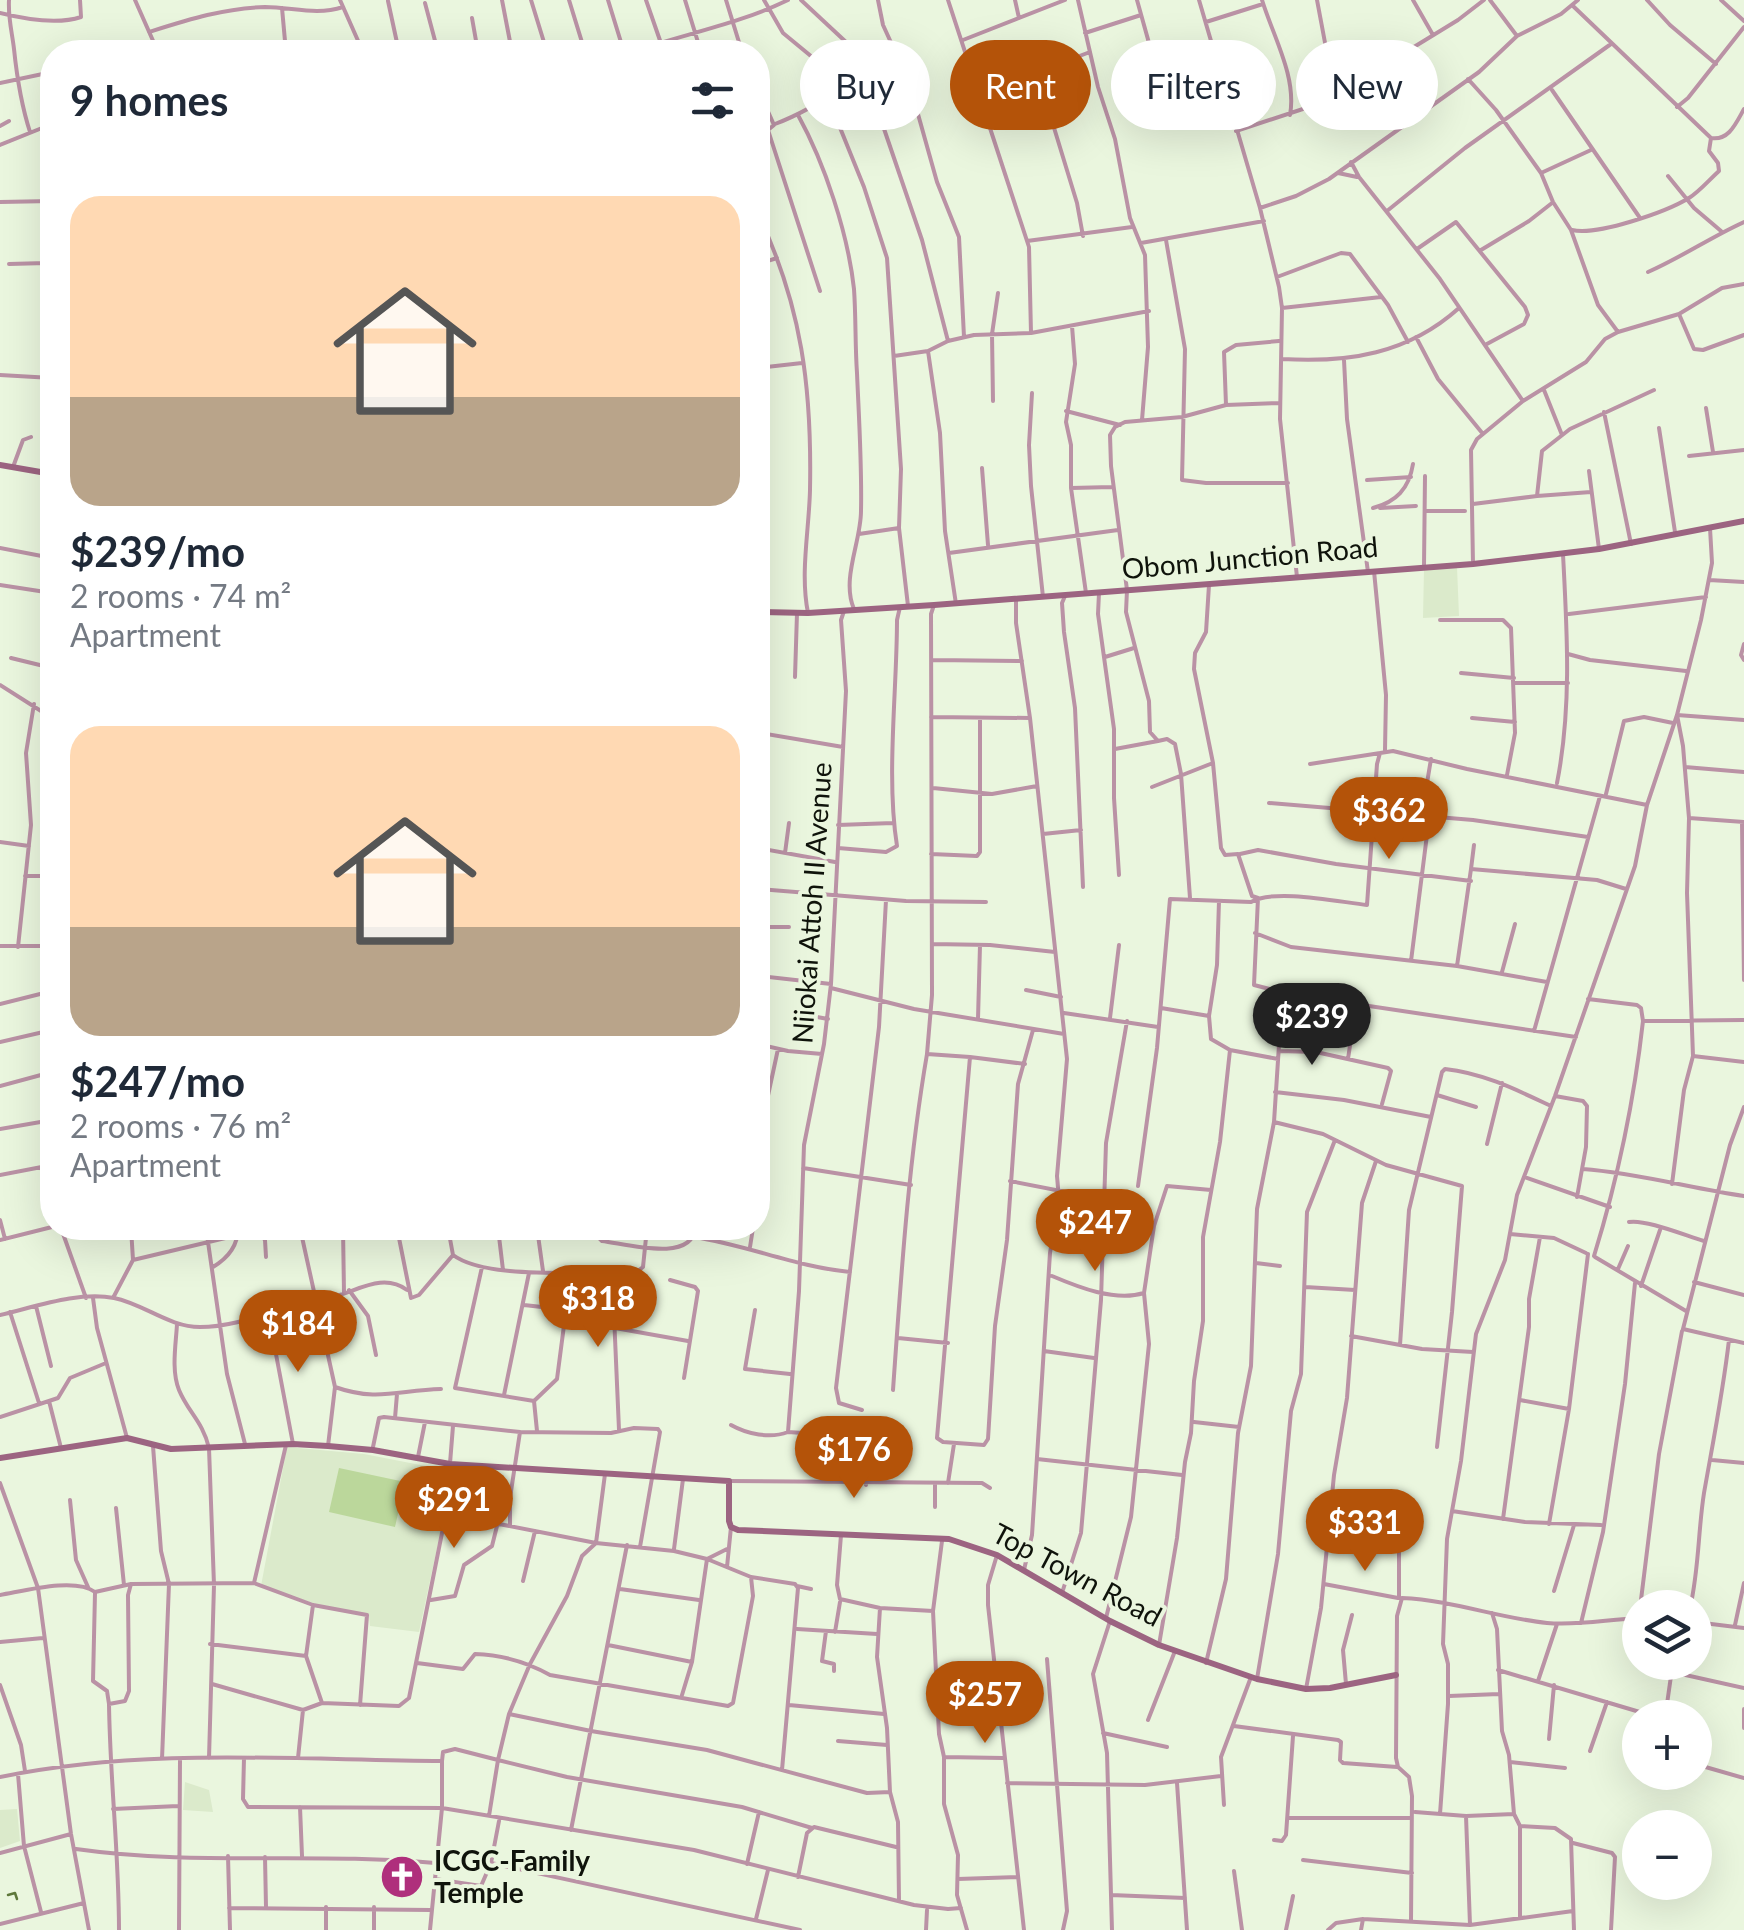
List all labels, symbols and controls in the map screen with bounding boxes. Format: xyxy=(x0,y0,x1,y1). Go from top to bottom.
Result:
chip: Buy xyxy=(800,40,930,130)
chip: Rent xyxy=(950,40,1091,130)
chip: Filters xyxy=(1111,40,1276,130)
chip: New xyxy=(1296,40,1438,130)
icon: filters xyxy=(685,73,740,128)
text: 9 homes xyxy=(70,75,228,125)
icon: home xyxy=(315,261,495,441)
text: $239/mo xyxy=(70,526,245,576)
street label: Obom Junction Road xyxy=(1120,529,1379,585)
text: 2 rooms · 74 m² xyxy=(70,576,291,615)
text: Apartment xyxy=(70,615,221,654)
street label: Niiokai Attoh II Avenue xyxy=(784,761,838,1045)
pin: $362 xyxy=(1330,777,1448,862)
text: $362 xyxy=(1352,790,1426,829)
icon: home xyxy=(315,791,495,971)
pin: $239 xyxy=(1253,983,1371,1068)
text: $239 xyxy=(1275,996,1349,1035)
text: $247/mo xyxy=(70,1056,245,1106)
text: 2 rooms · 76 m² xyxy=(70,1106,291,1145)
text: Apartment xyxy=(70,1145,221,1184)
pin: $247 xyxy=(1036,1189,1154,1274)
text: $247 xyxy=(1058,1202,1132,1241)
pin: $318 xyxy=(539,1265,657,1350)
text: $318 xyxy=(561,1278,635,1317)
pin: $184 xyxy=(239,1290,357,1375)
text: $184 xyxy=(261,1303,335,1342)
pin: $176 xyxy=(795,1416,913,1501)
text: $176 xyxy=(817,1429,891,1468)
pin: $291 xyxy=(395,1466,513,1551)
text: $291 xyxy=(417,1479,491,1518)
pin: $331 xyxy=(1306,1489,1424,1574)
text: $331 xyxy=(1328,1502,1402,1541)
street label: Top Town Road xyxy=(987,1515,1168,1633)
map controls xyxy=(1622,1590,1712,1900)
button: layers xyxy=(1622,1590,1712,1680)
pin: $257 xyxy=(926,1661,1044,1746)
text: $257 xyxy=(948,1674,1022,1713)
button: + xyxy=(1622,1700,1712,1790)
button: − xyxy=(1622,1810,1712,1900)
place label: ICGC-Family Temple xyxy=(434,1843,590,1909)
church icon: ICGC-Family Temple xyxy=(379,1854,425,1900)

